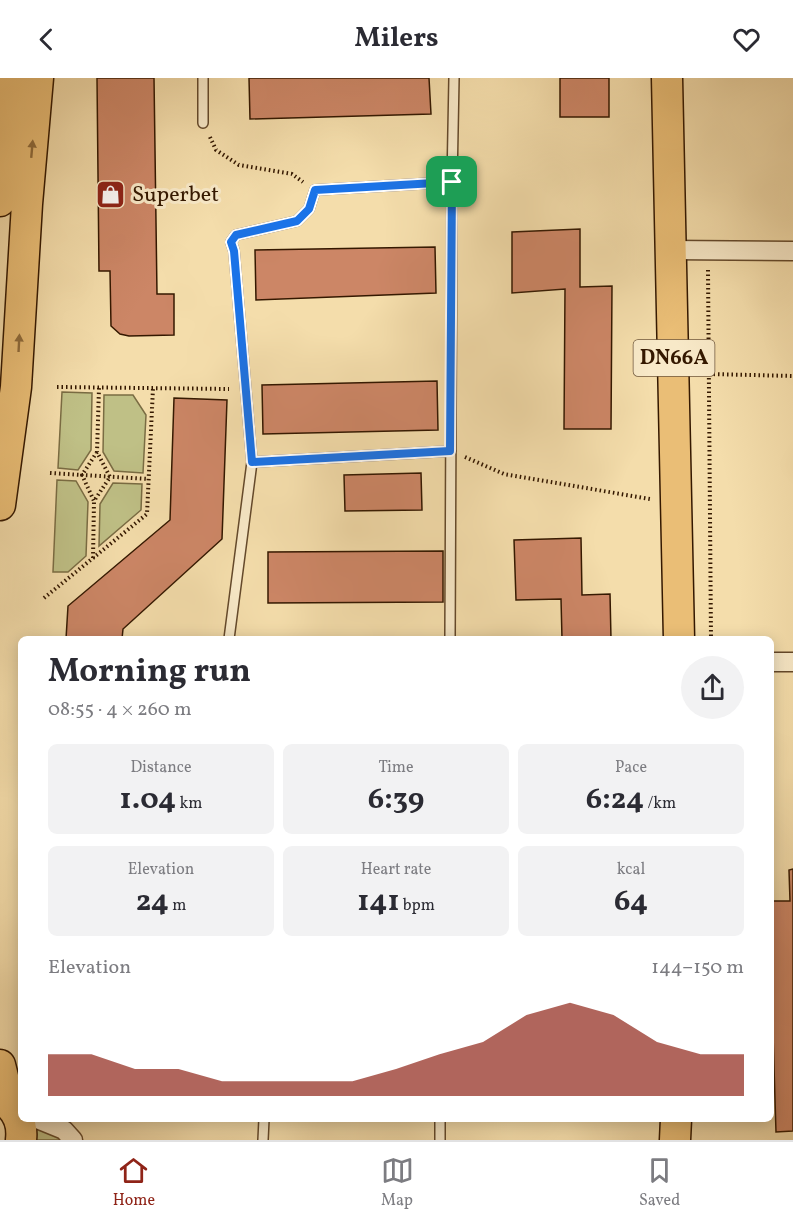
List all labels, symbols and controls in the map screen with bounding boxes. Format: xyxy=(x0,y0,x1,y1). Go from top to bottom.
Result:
text: Milers xyxy=(355,20,438,58)
icon: back xyxy=(30,23,63,56)
icon: heart xyxy=(730,23,763,56)
one-way arrow xyxy=(27,139,37,158)
pin xyxy=(426,156,477,207)
icon: arrive xyxy=(435,165,468,198)
shop icon: Superbet xyxy=(95,179,127,211)
place label: Superbet xyxy=(132,180,219,211)
one-way arrow xyxy=(14,334,23,353)
road number: DN66A xyxy=(634,340,714,376)
text: Morning run xyxy=(48,650,251,696)
button: share xyxy=(681,656,744,719)
text: 08:55 · 4 × 260 m xyxy=(48,696,192,724)
text: Distance xyxy=(130,757,192,779)
text: Time xyxy=(378,757,414,779)
text: Pace xyxy=(615,757,647,779)
text: 1.04 xyxy=(120,779,176,821)
text: 6:39 xyxy=(368,779,424,821)
text: 6:24 xyxy=(586,779,644,821)
text: km xyxy=(176,793,202,815)
text: /km xyxy=(644,793,676,815)
text: Elevation xyxy=(128,859,194,881)
text: Heart rate xyxy=(361,859,431,881)
text: kcal xyxy=(617,859,645,881)
text: 24 xyxy=(136,881,169,923)
text: 141 xyxy=(357,881,400,923)
text: 64 xyxy=(614,881,648,923)
text: m xyxy=(169,895,186,917)
text: bpm xyxy=(400,895,435,917)
text: Elevation xyxy=(48,954,131,982)
text: 144–150 m xyxy=(651,954,744,982)
tab: Home xyxy=(113,1154,155,1212)
tab: Map xyxy=(381,1154,414,1212)
tab: Saved xyxy=(639,1154,680,1212)

